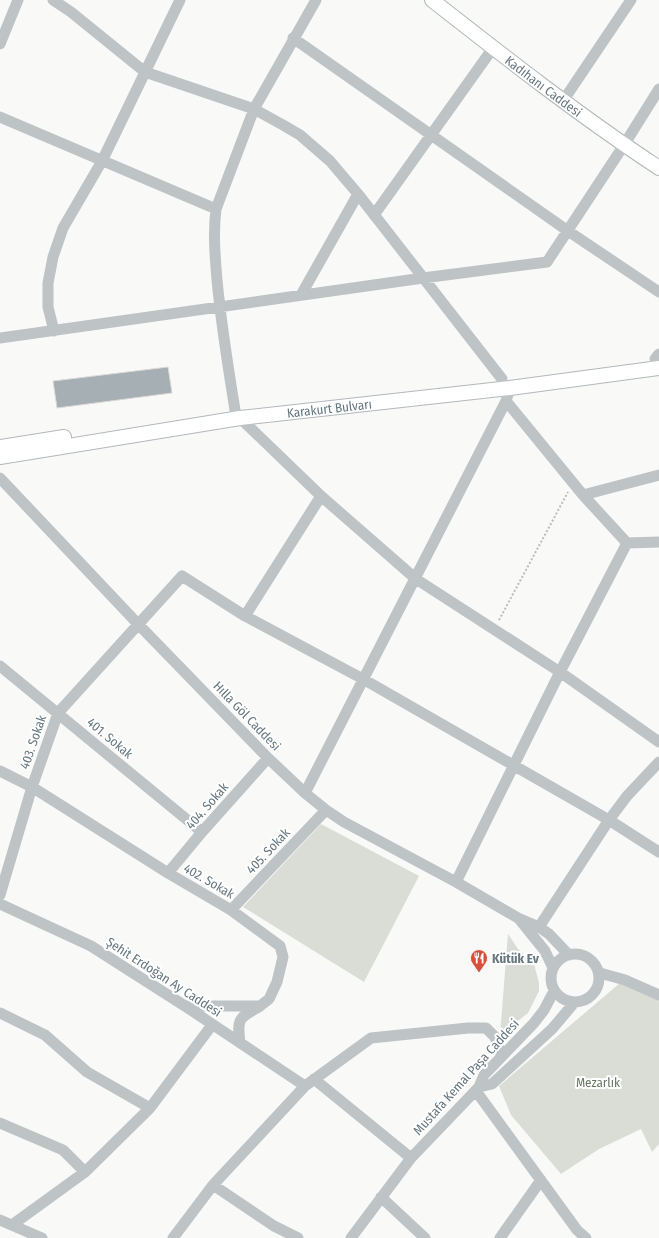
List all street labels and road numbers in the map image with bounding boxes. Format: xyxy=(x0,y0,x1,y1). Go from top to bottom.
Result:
street label: Kadıhanı Caddesi xyxy=(502,52,585,120)
street label: Karakurt Bulvarı xyxy=(286,396,373,420)
street label: Hılla Göl Caddesi xyxy=(210,678,284,754)
street label: 403. Sokak xyxy=(17,712,50,771)
street label: 401. Sokak xyxy=(84,715,137,762)
street label: 404. Sokak xyxy=(183,779,232,832)
street label: 405. Sokak xyxy=(243,825,293,877)
street label: 402. Sokak xyxy=(181,860,238,902)
street label: Şehit Erdoğan Ay Caddesi xyxy=(104,934,224,1020)
street label: Mustafa Kemal Paşa Caddesi xyxy=(410,1016,522,1138)

